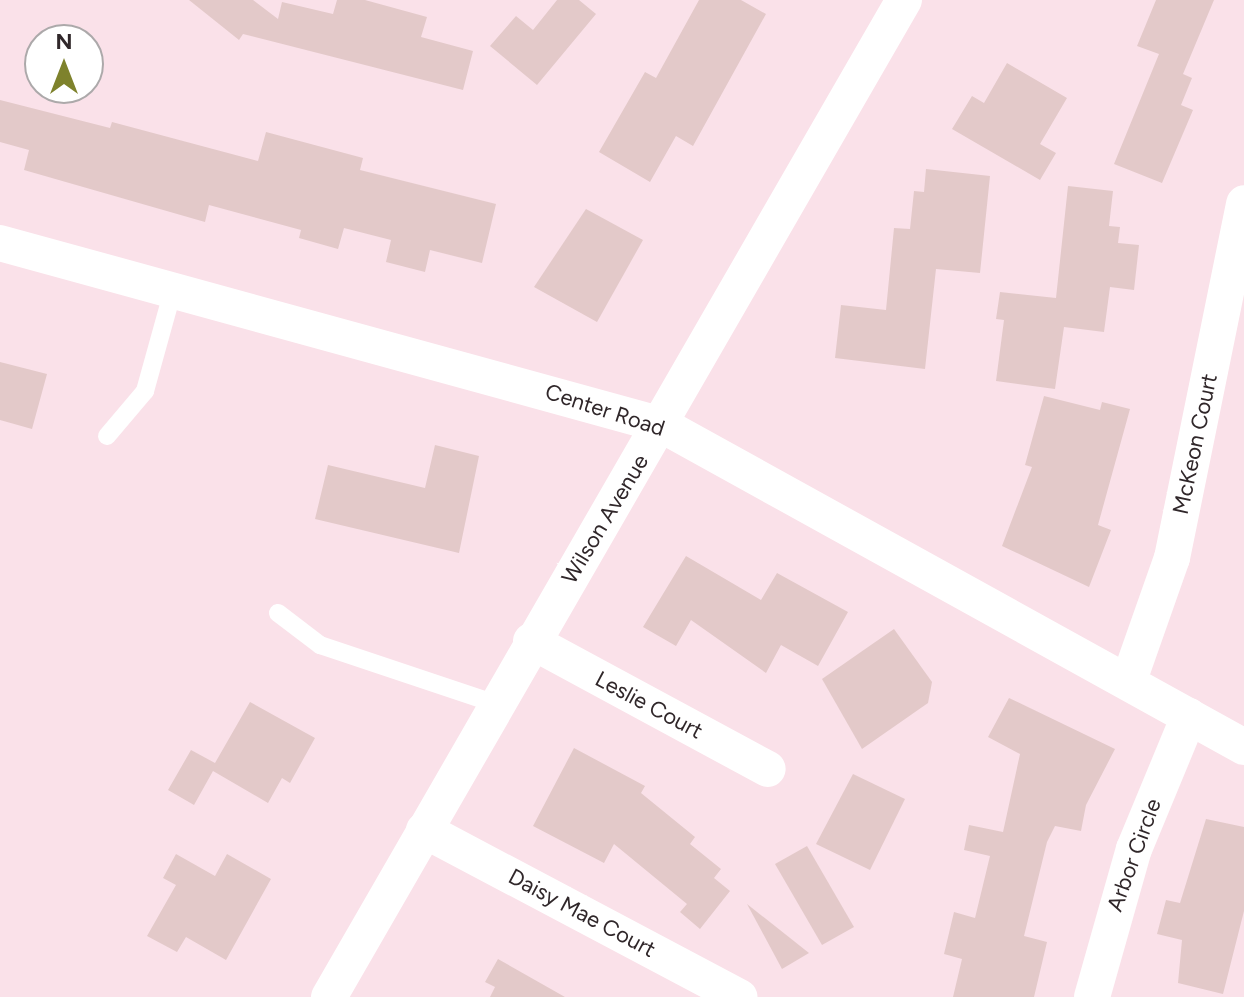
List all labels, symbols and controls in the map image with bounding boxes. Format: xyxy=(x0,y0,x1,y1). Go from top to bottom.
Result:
north arrow xyxy=(24,24,104,104)
text: N xyxy=(55,28,73,55)
street label: McKeon Court xyxy=(1167,371,1223,517)
street label: Center Road xyxy=(542,378,668,442)
street label: Wilson Avenue xyxy=(556,450,654,588)
street label: Leslie Court xyxy=(591,666,707,744)
street label: Arbor Circle xyxy=(1101,795,1167,915)
street label: Daisy Mae Court xyxy=(504,863,660,963)

